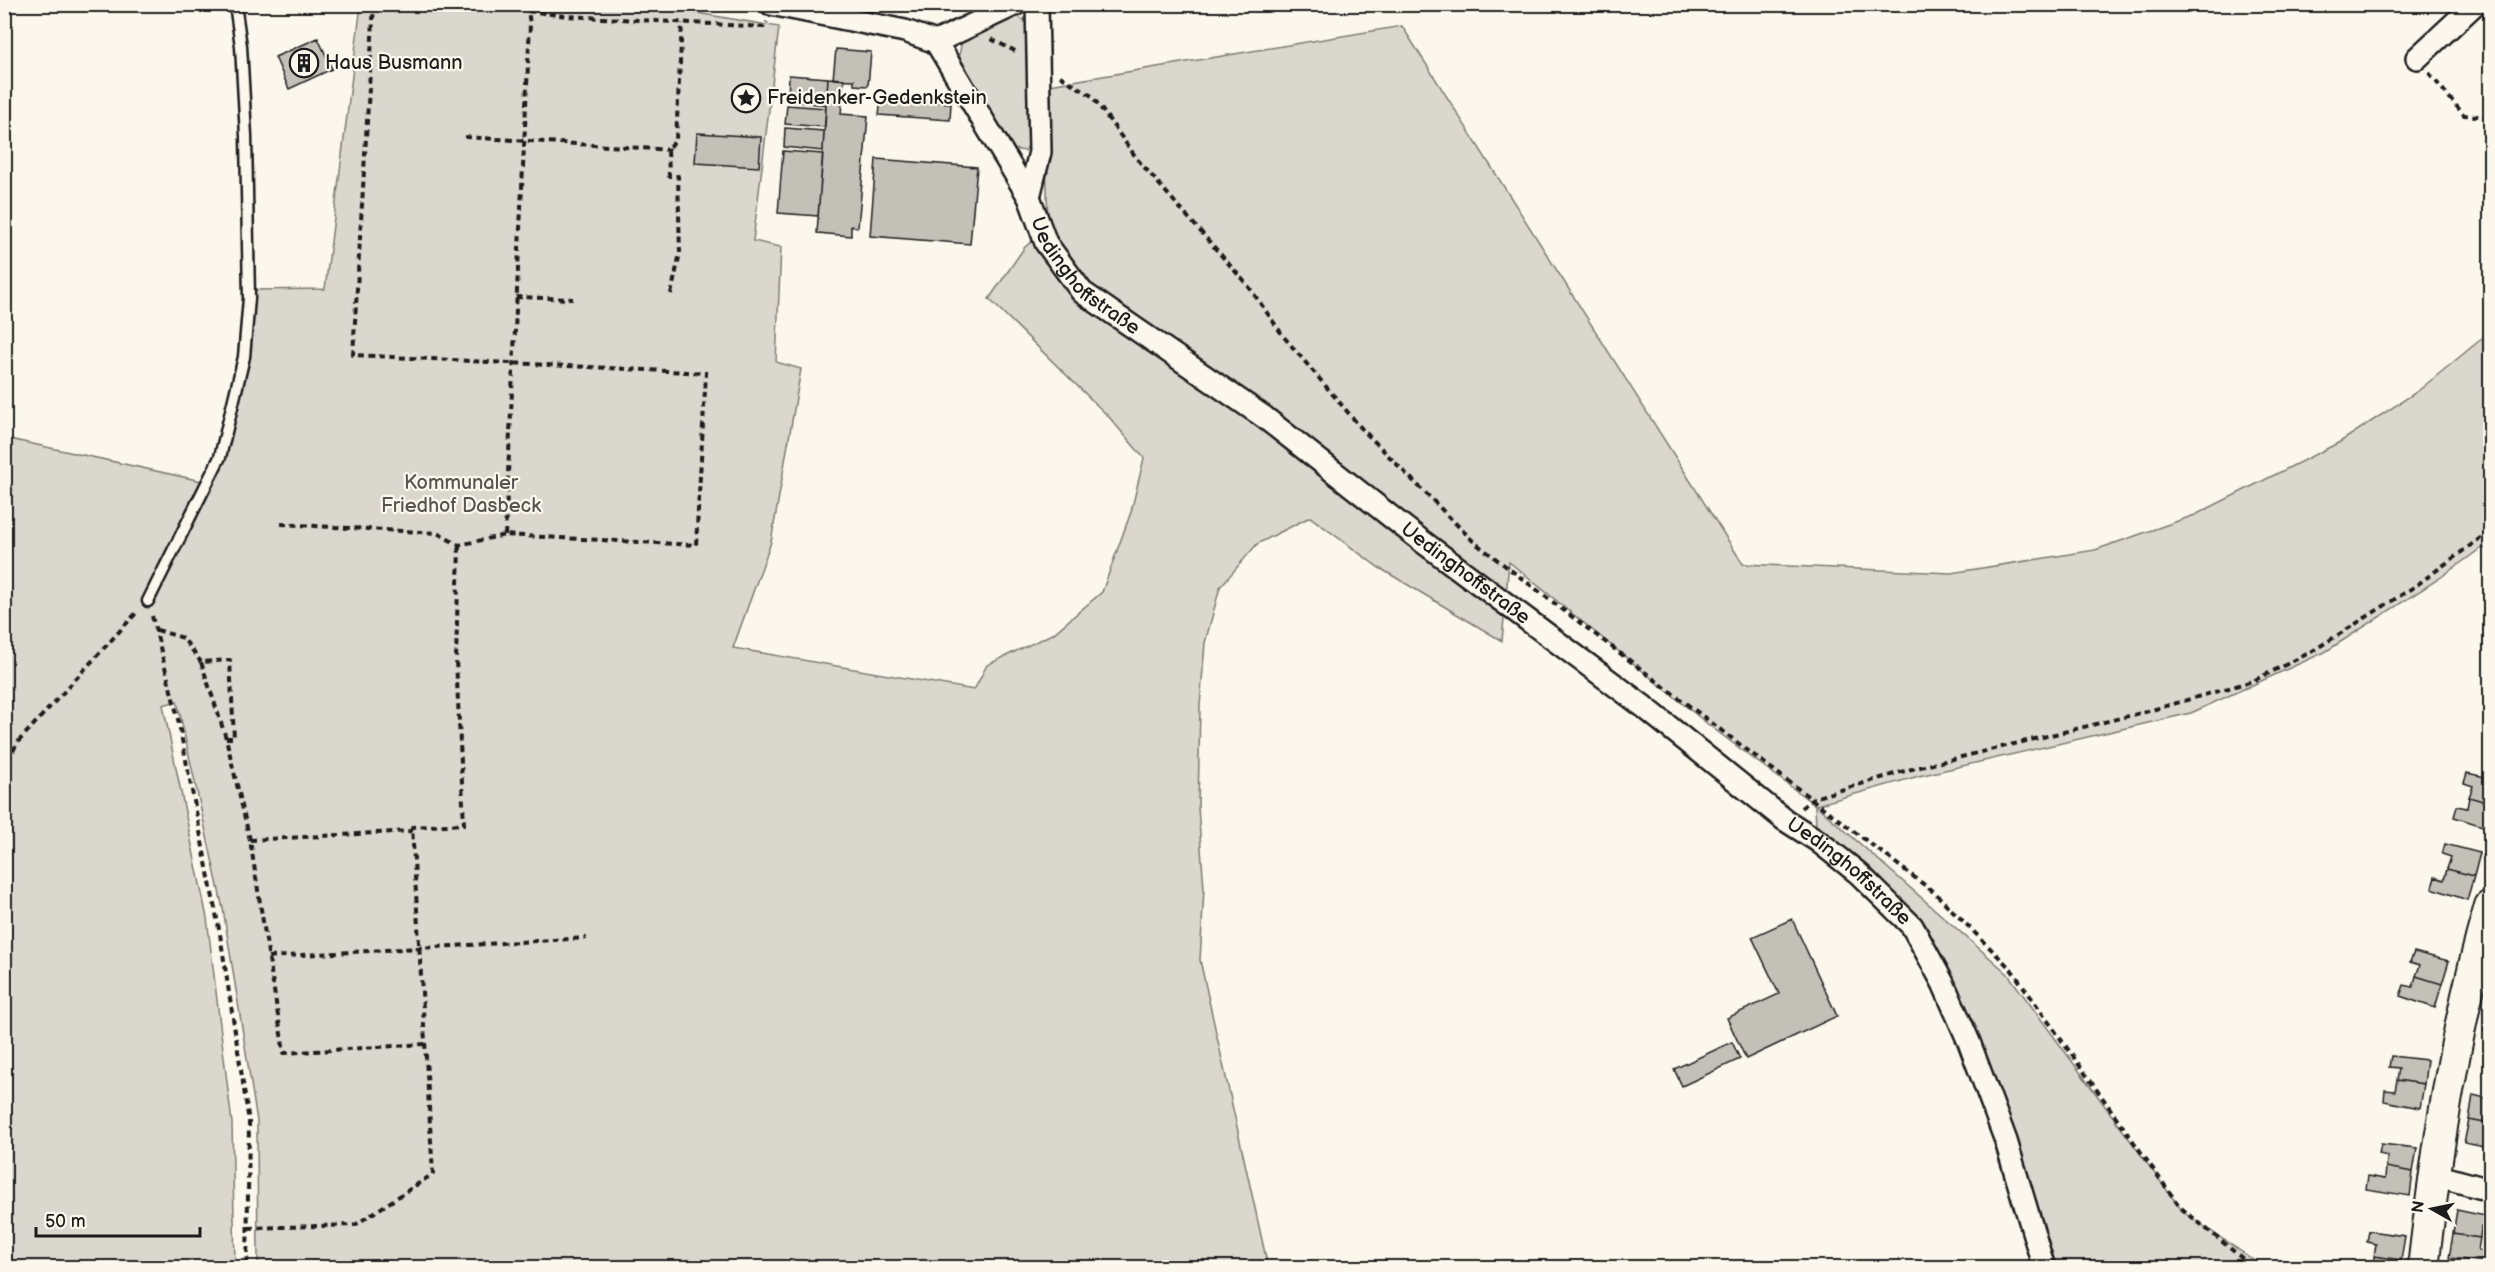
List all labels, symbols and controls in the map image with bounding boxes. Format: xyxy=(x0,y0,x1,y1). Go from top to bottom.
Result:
building icon: Haus Busmann xyxy=(288,47,320,79)
place label: Haus Busmann xyxy=(325,51,463,75)
place icon: Freidenker-Gedenkstein xyxy=(730,82,762,114)
place label: Freidenker-Gedenkstein xyxy=(767,86,987,110)
street label: Uedinghoffstraße xyxy=(1025,213,1145,340)
park label: Kommunaler Friedhof Dasbeck xyxy=(381,471,541,518)
street label: Uedinghoffstraße xyxy=(1396,517,1535,630)
street label: Uedinghoffstraße xyxy=(1782,812,1916,930)
north arrow xyxy=(2402,1179,2462,1239)
text: N xyxy=(2408,1199,2429,1214)
scale bar xyxy=(36,1200,200,1238)
text: 50 m xyxy=(45,1211,86,1232)

